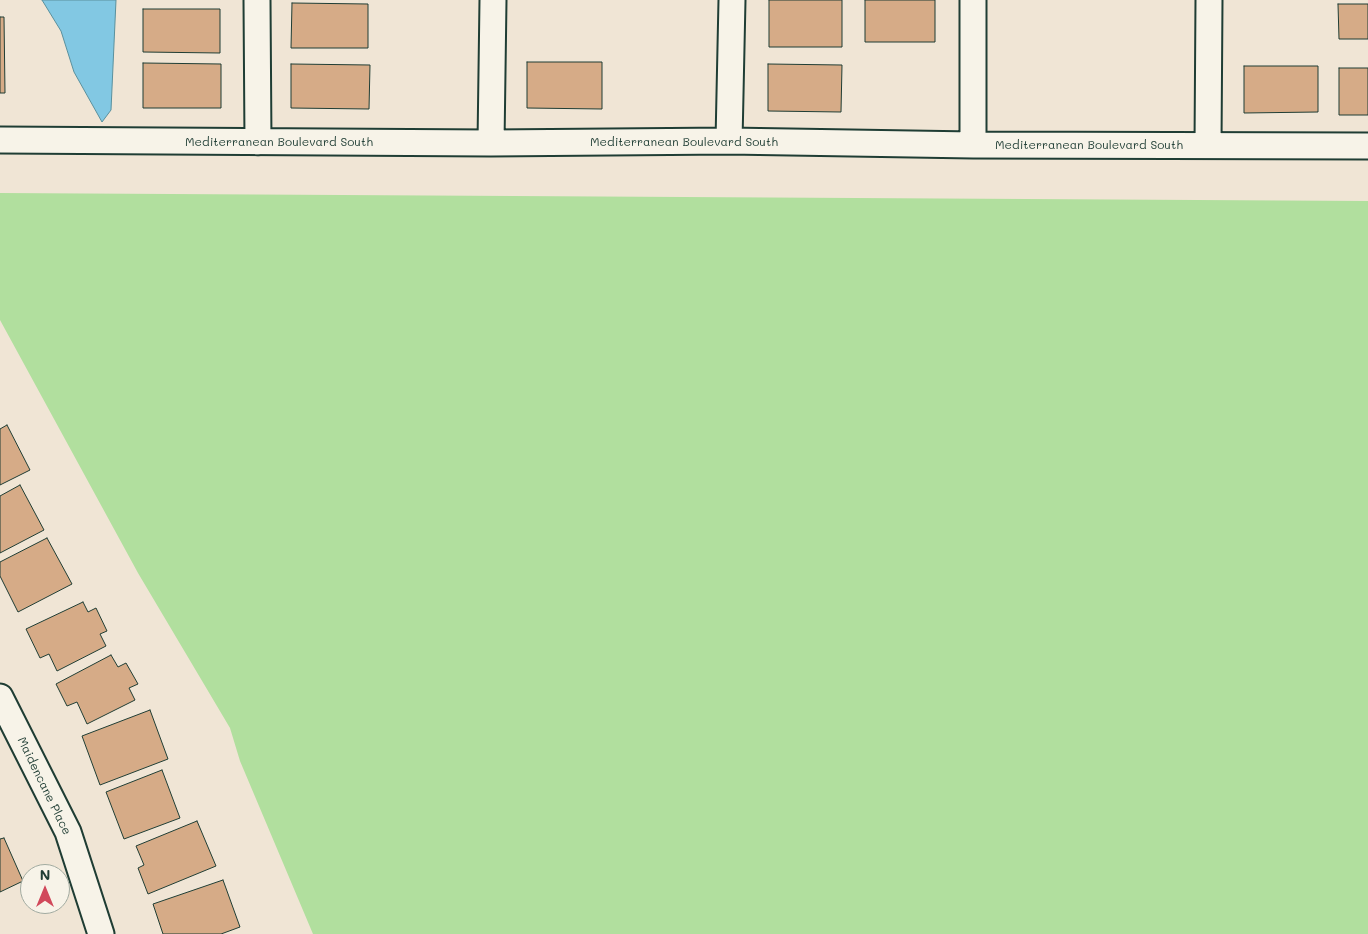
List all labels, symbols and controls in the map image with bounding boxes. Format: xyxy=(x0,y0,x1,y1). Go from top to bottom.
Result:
street label: Mediterranean Boulevard South xyxy=(185,135,373,149)
street label: Mediterranean Boulevard South xyxy=(590,135,778,149)
street label: Mediterranean Boulevard South xyxy=(995,138,1183,152)
street label: Maidencane Place xyxy=(14,735,74,837)
north arrow xyxy=(20,864,70,914)
text: N xyxy=(40,865,50,884)

